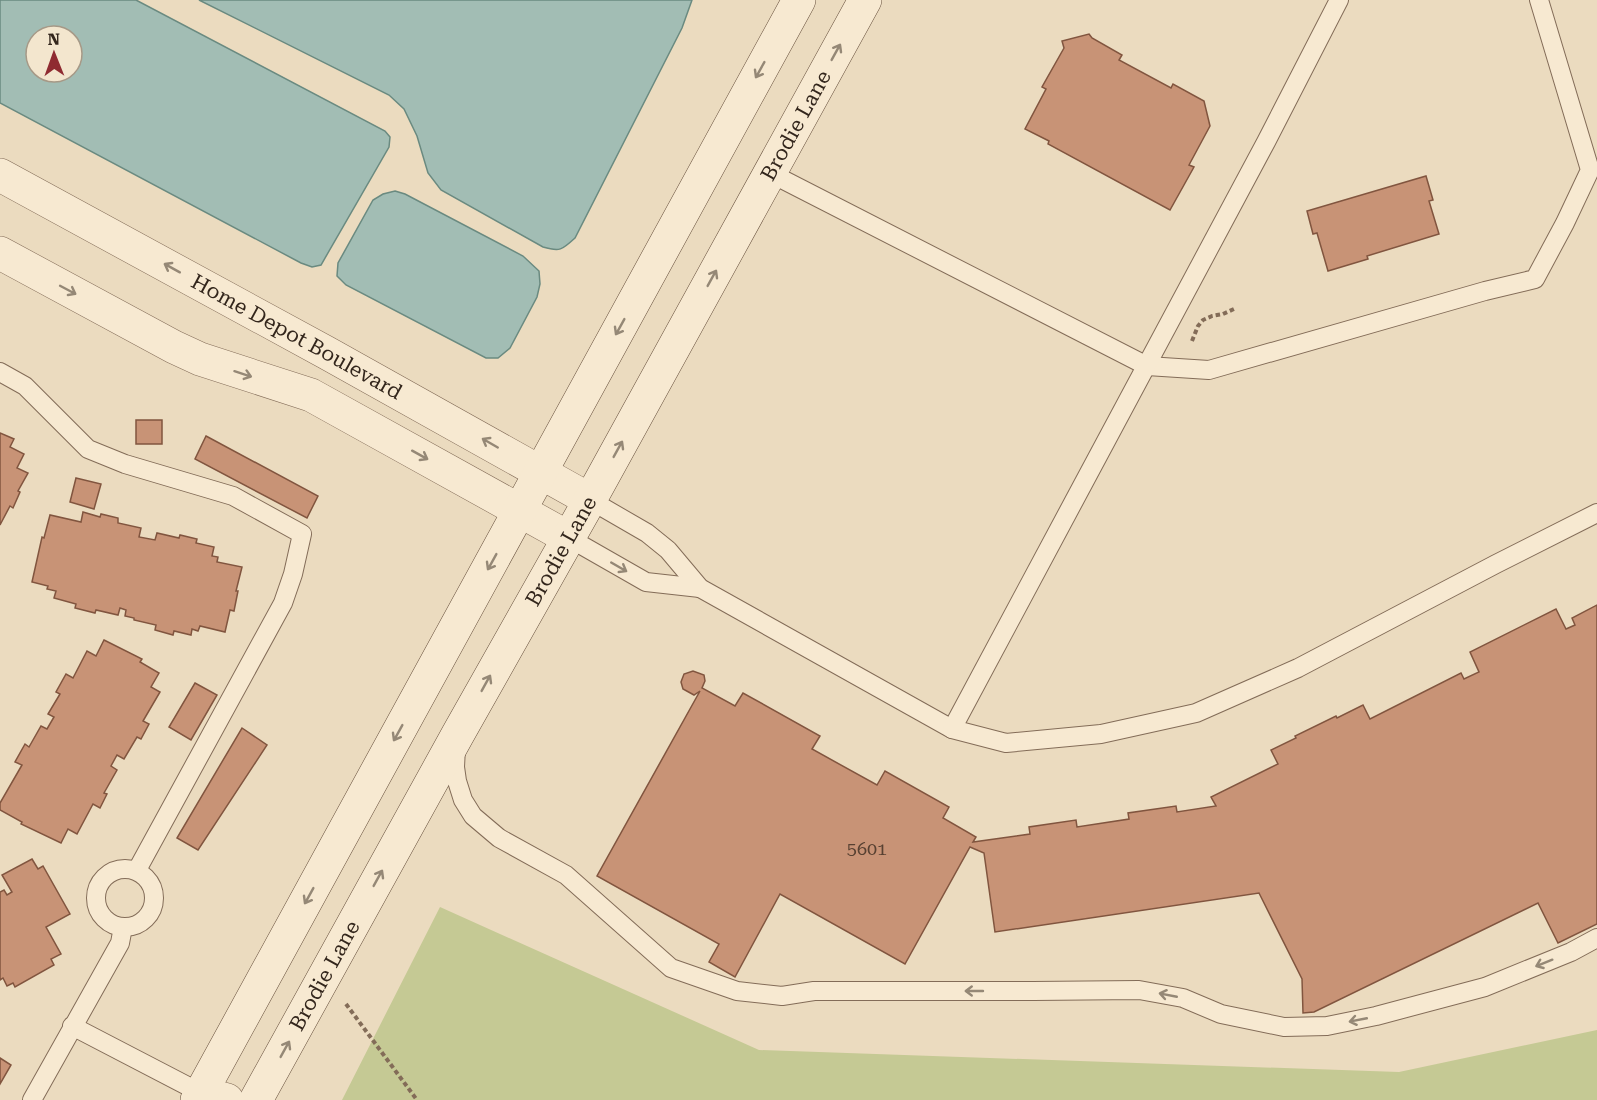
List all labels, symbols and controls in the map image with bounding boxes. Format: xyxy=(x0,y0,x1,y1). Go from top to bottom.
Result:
north arrow xyxy=(24,24,84,84)
text: N xyxy=(47,30,60,49)
one-way arrow xyxy=(831,43,843,60)
one-way arrow xyxy=(754,61,766,78)
street label: Brodie Lane xyxy=(756,66,836,185)
one-way arrow xyxy=(163,262,181,273)
street label: Home Depot Boulevard xyxy=(187,269,407,405)
one-way arrow xyxy=(706,270,718,287)
one-way arrow xyxy=(58,285,76,296)
one-way arrow xyxy=(614,318,626,335)
one-way arrow xyxy=(233,369,252,380)
one-way arrow xyxy=(482,437,499,449)
one-way arrow xyxy=(612,441,624,458)
one-way arrow xyxy=(411,449,428,461)
street label: Brodie Lane xyxy=(521,492,602,610)
one-way arrow xyxy=(486,552,497,570)
one-way arrow xyxy=(611,561,628,573)
one-way arrow xyxy=(481,674,492,692)
one-way arrow xyxy=(392,724,404,741)
house number: 5601 xyxy=(847,838,887,859)
one-way arrow xyxy=(372,870,384,887)
one-way arrow xyxy=(303,886,314,904)
street label: Brodie Lane xyxy=(285,916,365,1035)
one-way arrow xyxy=(1535,958,1554,969)
one-way arrow xyxy=(964,985,984,997)
one-way arrow xyxy=(1159,989,1179,1000)
one-way arrow xyxy=(1348,1014,1367,1026)
one-way arrow xyxy=(279,1041,291,1058)

